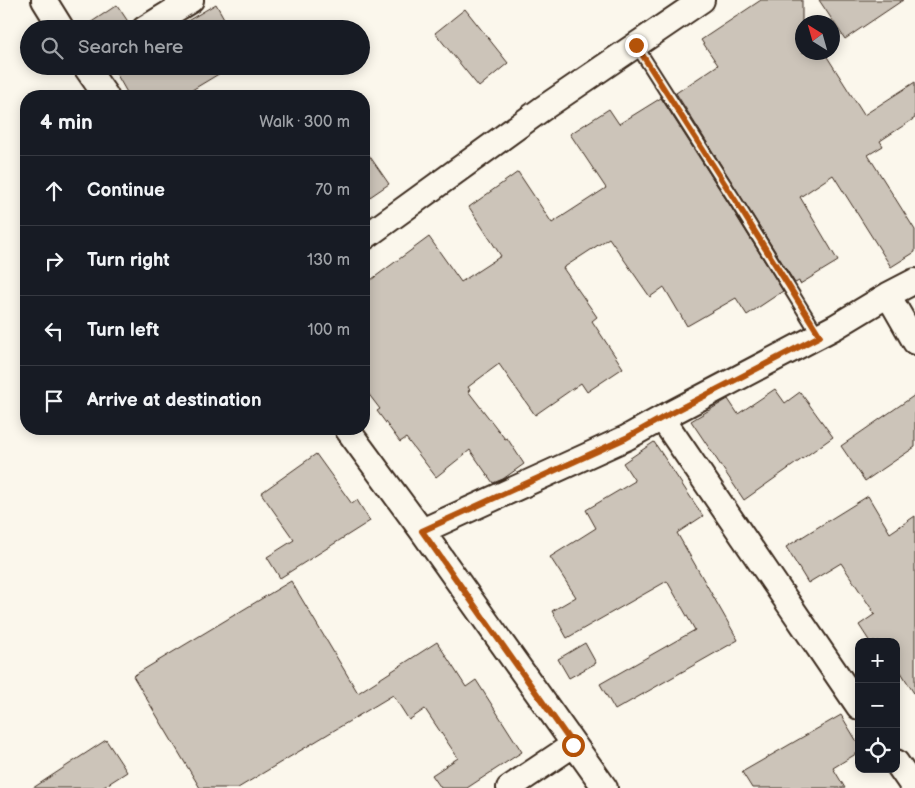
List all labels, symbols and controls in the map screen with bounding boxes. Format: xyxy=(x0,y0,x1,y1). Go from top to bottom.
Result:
north arrow xyxy=(795,15,840,60)
search box xyxy=(20,20,370,75)
icon: search xyxy=(38,34,66,62)
route end xyxy=(625,34,648,57)
text: Search here xyxy=(78,36,183,59)
text: 4 min xyxy=(40,110,93,135)
text: Walk · 300 m xyxy=(259,113,350,132)
icon: ahead xyxy=(40,177,68,205)
text: Continue xyxy=(87,179,165,202)
text: 70 m xyxy=(315,181,350,200)
icon: right xyxy=(40,247,68,275)
text: Turn right xyxy=(87,249,170,272)
text: 130 m xyxy=(307,251,350,270)
icon: left xyxy=(40,317,68,345)
text: Turn left xyxy=(87,319,159,342)
text: 100 m xyxy=(307,321,350,340)
icon: arrive xyxy=(40,387,68,415)
text: Arrive at destination xyxy=(87,389,262,412)
map controls xyxy=(855,638,900,773)
button: + xyxy=(855,638,900,683)
button: − xyxy=(855,683,900,728)
button: locate xyxy=(855,728,900,773)
route start xyxy=(562,734,585,757)

